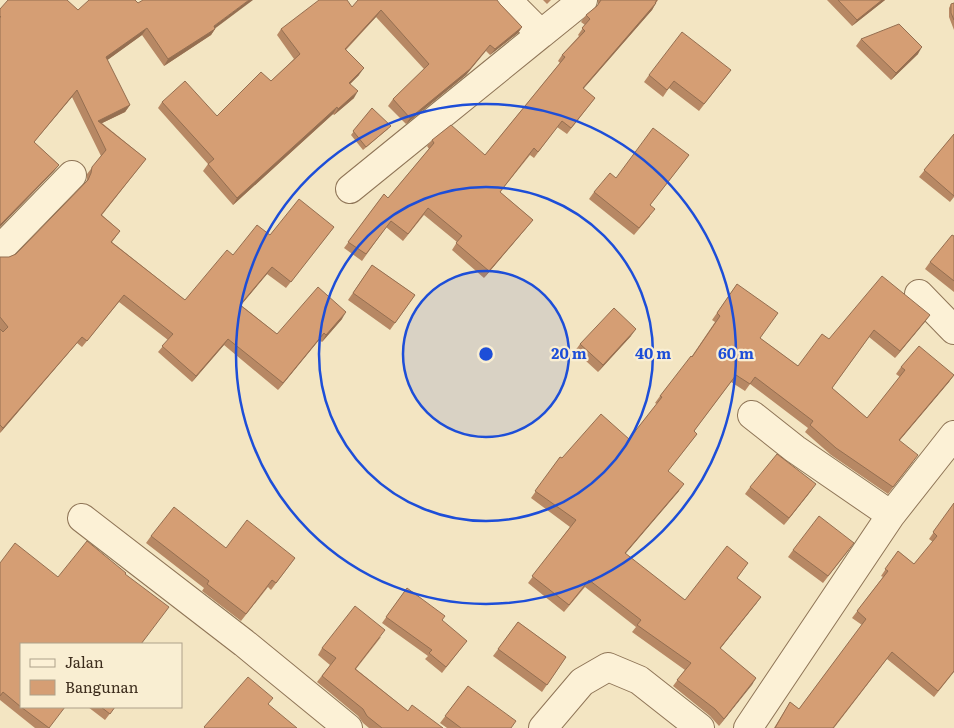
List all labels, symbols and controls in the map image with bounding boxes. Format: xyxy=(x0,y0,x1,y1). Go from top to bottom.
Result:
text: 20 m xyxy=(551,341,587,364)
text: 40 m xyxy=(635,341,671,364)
text: 60 m xyxy=(718,341,754,364)
centre of rings xyxy=(477,345,495,363)
legend xyxy=(20,643,182,708)
text: Jalan xyxy=(65,650,104,673)
text: Bangunan xyxy=(65,675,139,698)

